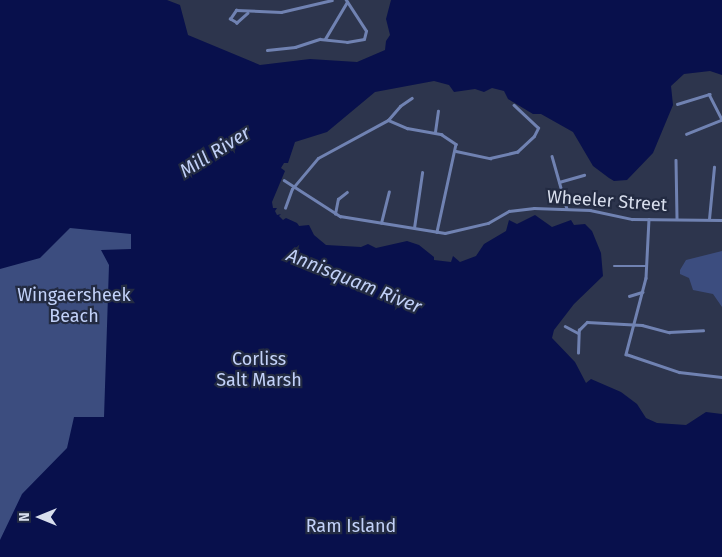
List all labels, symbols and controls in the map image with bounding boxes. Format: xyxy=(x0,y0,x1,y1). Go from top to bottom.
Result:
water label: Mill River xyxy=(176,121,254,183)
street label: Wheeler Street xyxy=(546,186,668,216)
water label: Annisquam River xyxy=(283,244,425,318)
park label: Wingaersheek Beach xyxy=(17,285,131,328)
park label: Corliss Salt Marsh xyxy=(216,349,302,392)
north arrow xyxy=(15,492,65,542)
text: N xyxy=(16,512,33,522)
park label: Ram Island xyxy=(306,515,396,537)

